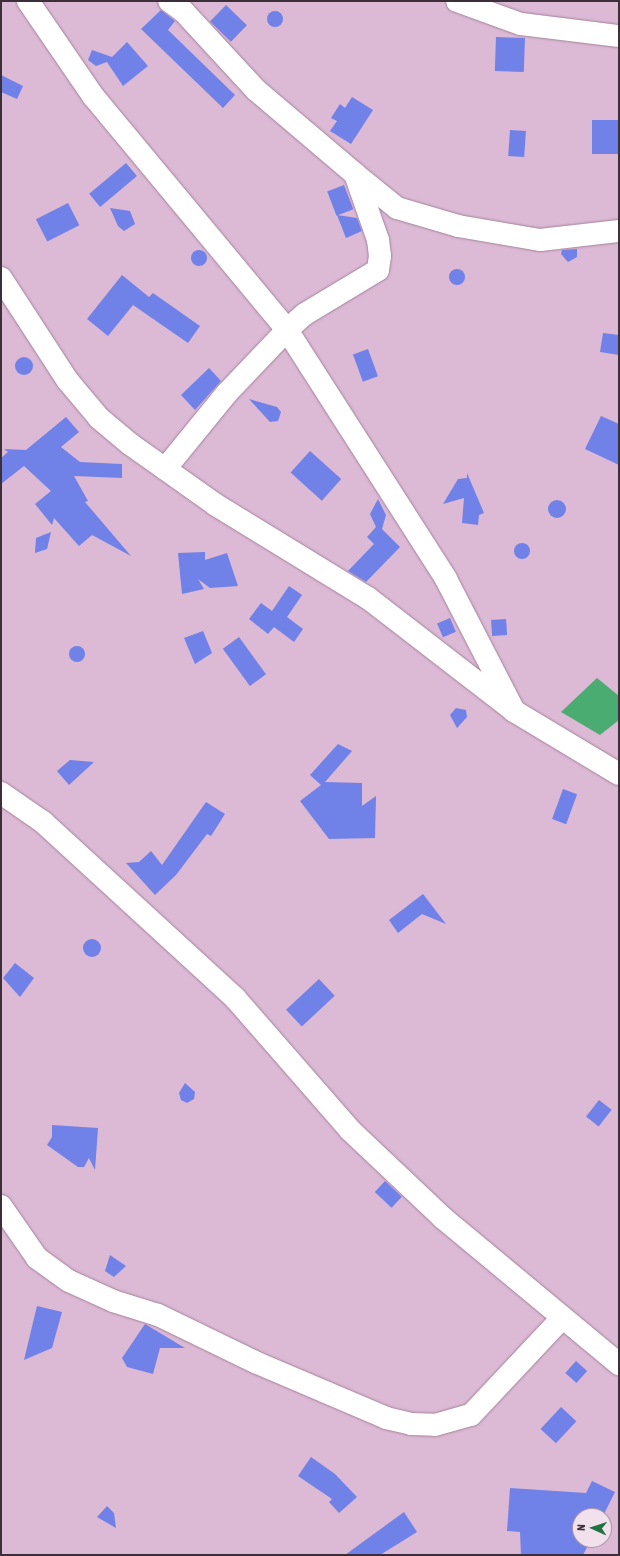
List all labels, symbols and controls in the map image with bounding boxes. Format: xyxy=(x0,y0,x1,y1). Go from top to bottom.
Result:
north arrow xyxy=(572,1508,612,1548)
text: N xyxy=(575,1524,587,1531)

